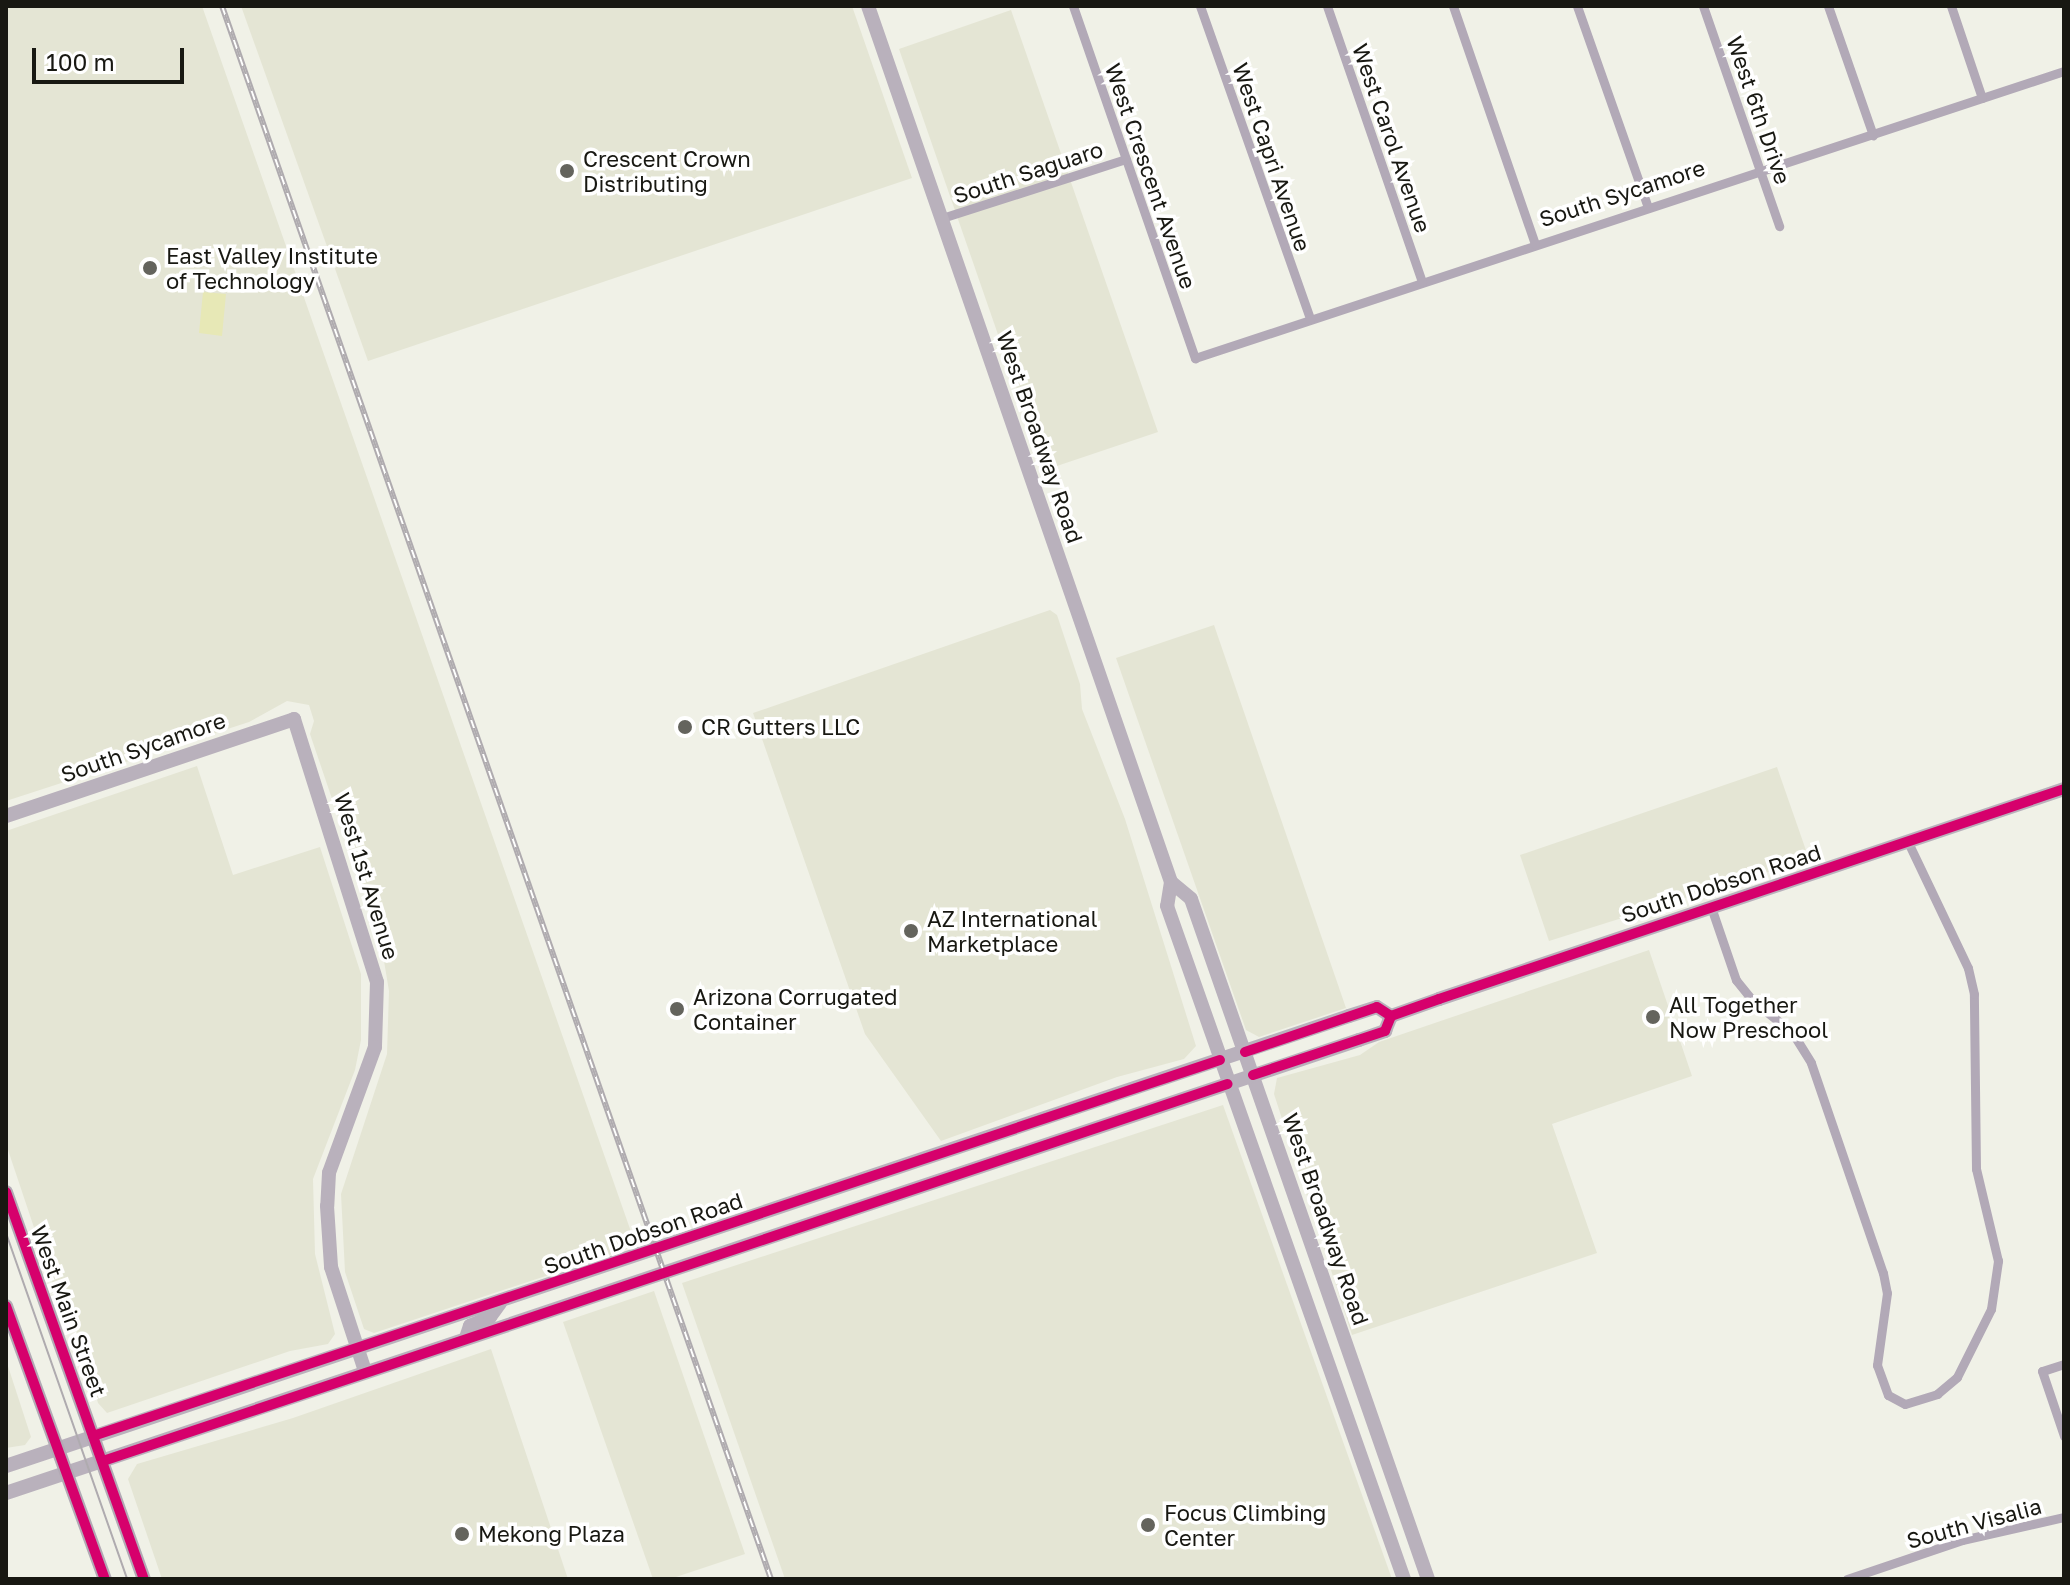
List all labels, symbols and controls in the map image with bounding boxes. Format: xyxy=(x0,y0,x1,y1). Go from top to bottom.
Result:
scale bar xyxy=(36,32,188,82)
street label: West 6th Drive xyxy=(1721,33,1797,187)
street label: West Carol Avenue xyxy=(1347,40,1437,236)
text: 100 m xyxy=(46,47,115,76)
street label: West Capri Avenue xyxy=(1227,59,1317,255)
street label: West Crescent Avenue xyxy=(1100,60,1202,292)
street label: South Saguaro xyxy=(950,135,1106,209)
place label: Crescent Crown Distributing xyxy=(583,145,751,196)
street label: South Sycamore xyxy=(1536,154,1708,232)
marker: Crescent Crown Distributing xyxy=(558,162,576,180)
place label: East Valley Institute of Technology xyxy=(166,242,378,294)
marker: East Valley Institute of Technology xyxy=(141,259,159,277)
street label: West Broadway Road xyxy=(991,328,1089,546)
street label: South Sycamore xyxy=(57,706,229,788)
place label: CR Gutters LLC xyxy=(701,714,860,740)
marker: CR Gutters LLC xyxy=(676,718,694,736)
street label: West 1st Avenue xyxy=(329,789,405,963)
street label: South Dobson Road xyxy=(1618,838,1824,928)
place label: AZ International Marketplace xyxy=(927,905,1097,956)
marker: AZ International Marketplace xyxy=(902,922,920,940)
place label: Arizona Corrugated Container xyxy=(693,983,898,1034)
place label: All Together Now Preschool xyxy=(1669,991,1828,1042)
marker: Arizona Corrugated Container xyxy=(668,1000,686,1018)
marker: All Together Now Preschool xyxy=(1644,1008,1662,1026)
street label: West Broadway Road xyxy=(1277,1110,1375,1328)
street label: South Dobson Road xyxy=(540,1187,746,1279)
street label: West Main Street xyxy=(26,1222,112,1400)
street label: South Visalia xyxy=(1904,1492,2044,1554)
place label: Focus Climbing Center xyxy=(1164,1499,1326,1550)
marker: Focus Climbing Center xyxy=(1139,1516,1157,1534)
place label: Mekong Plaza xyxy=(478,1521,625,1547)
marker: Mekong Plaza xyxy=(453,1525,471,1543)

